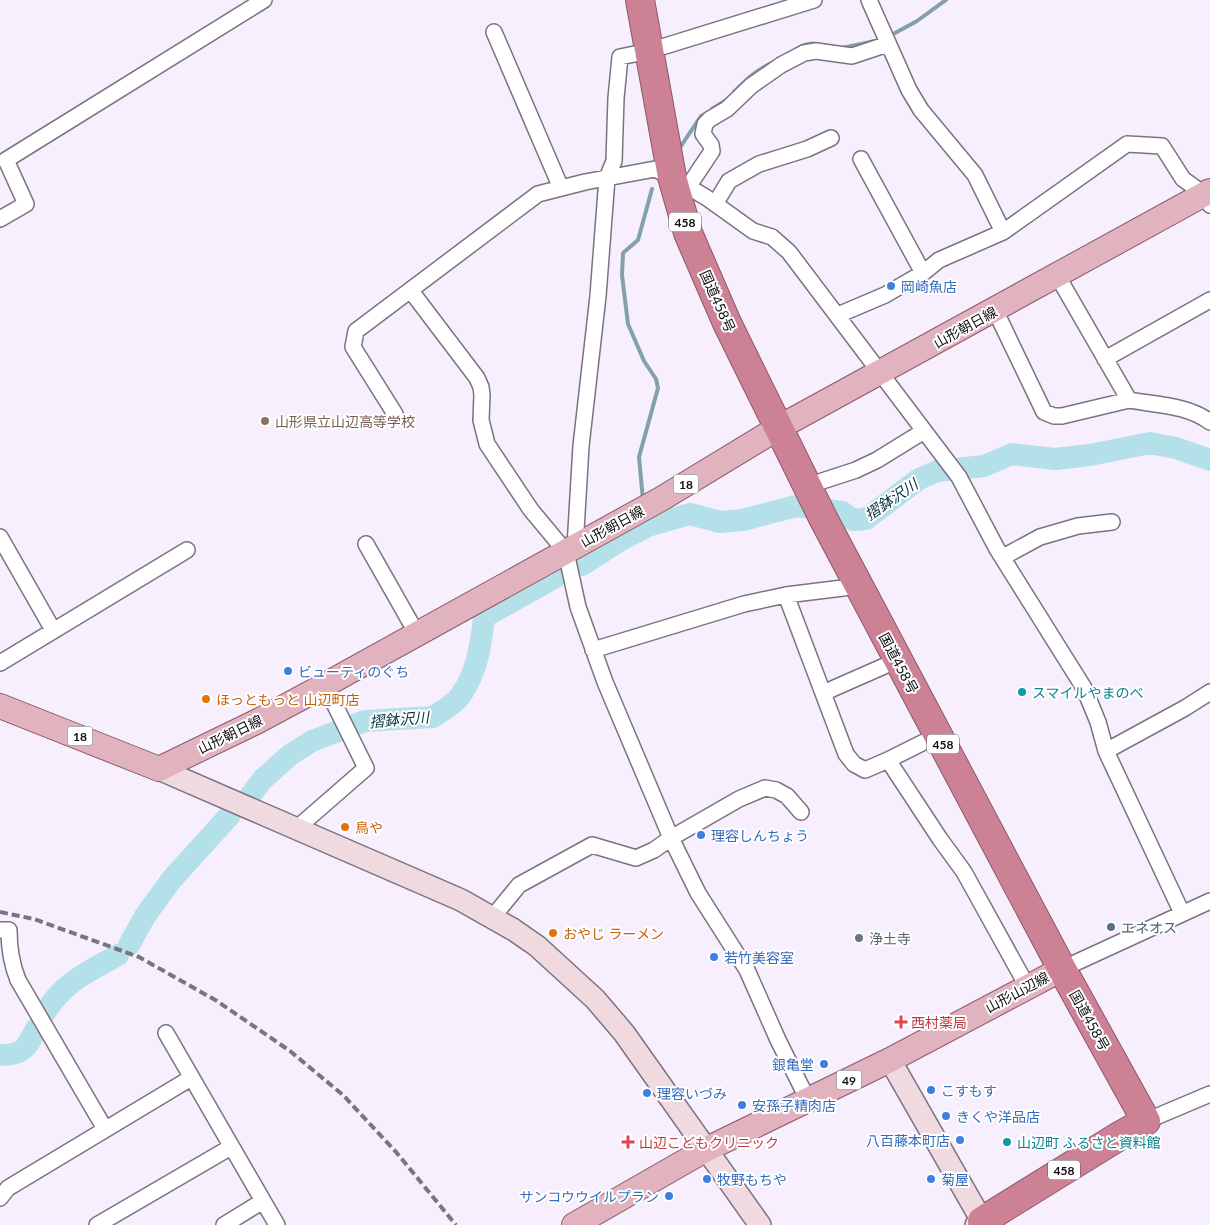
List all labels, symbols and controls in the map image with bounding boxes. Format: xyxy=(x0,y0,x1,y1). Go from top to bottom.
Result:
road number: 458 xyxy=(669,212,701,232)
street label: 国道458号 xyxy=(697,267,739,335)
place label: 岡崎魚店 xyxy=(901,278,957,295)
marker: 岡崎魚店 xyxy=(885,280,897,292)
street label: 山形朝日線 xyxy=(930,303,1000,351)
place label: 山形県立山辺高等学校 xyxy=(275,413,415,430)
marker: 山形県立山辺高等学校 xyxy=(259,415,271,427)
road number: 18 xyxy=(674,474,698,494)
water label: 摺鉢沢川 xyxy=(861,474,923,523)
street label: 山形朝日線 xyxy=(577,502,647,550)
street label: 国道458号 xyxy=(876,630,922,696)
place label: ビューティのぐち xyxy=(298,663,409,680)
marker: ビューティのぐち xyxy=(282,665,294,677)
place label: スマイルやまのべ xyxy=(1032,684,1144,701)
marker: スマイルやまのべ xyxy=(1016,686,1028,698)
place label: ほっともっと 山辺町店 xyxy=(216,691,360,708)
marker: ほっともっと 山辺町店 xyxy=(200,693,212,705)
water label: 摺鉢沢川 xyxy=(368,707,432,731)
street label: 山形朝日線 xyxy=(195,711,265,757)
road number: 18 xyxy=(68,726,92,746)
road number: 458 xyxy=(927,734,959,754)
place label: 鳥や xyxy=(355,819,383,836)
marker: 鳥や xyxy=(339,821,351,833)
place label: 理容しんちょう xyxy=(711,827,809,844)
marker: 理容しんちょう xyxy=(695,829,707,841)
place label: エネオス xyxy=(1121,919,1177,936)
marker: エネオス xyxy=(1105,921,1117,933)
place label: おやじ ラーメン xyxy=(563,925,664,942)
marker: おやじ ラーメン xyxy=(547,927,559,939)
place label: 浄土寺 xyxy=(869,930,911,947)
marker: 浄土寺 xyxy=(853,932,865,944)
place label: 若竹美容室 xyxy=(724,949,794,966)
marker: 若竹美容室 xyxy=(708,951,720,963)
street label: 山形山辺線 xyxy=(982,968,1052,1016)
street label: 国道458号 xyxy=(1066,987,1114,1053)
place label: 西村薬局 xyxy=(911,1014,967,1031)
marker: 西村薬局 xyxy=(895,1016,907,1028)
place label: 銀亀堂 xyxy=(772,1056,814,1073)
marker: 銀亀堂 xyxy=(818,1058,830,1070)
road number: 49 xyxy=(836,1070,862,1090)
place label: こすもす xyxy=(941,1082,997,1099)
marker: こすもす xyxy=(925,1084,937,1096)
place label: 理容いづみ xyxy=(657,1085,727,1102)
marker: 理容いづみ xyxy=(641,1087,653,1099)
place label: 安孫子精肉店 xyxy=(752,1097,836,1114)
marker: 安孫子精肉店 xyxy=(736,1099,748,1111)
place label: きくや洋品店 xyxy=(956,1108,1040,1125)
marker: きくや洋品店 xyxy=(940,1110,952,1122)
place label: 八百藤本町店 xyxy=(866,1132,950,1149)
place label: 山辺こどもクリニック xyxy=(639,1134,779,1151)
marker: 八百藤本町店 xyxy=(954,1134,966,1146)
place label: 山辺町 ふるさと資料館 xyxy=(1017,1134,1161,1151)
marker: 山辺こどもクリニック xyxy=(621,1135,635,1149)
marker: 山辺町 ふるさと資料館 xyxy=(1001,1136,1013,1148)
road number: 458 xyxy=(1048,1160,1080,1180)
place label: 牧野もちや xyxy=(717,1171,787,1188)
place label: 菊屋 xyxy=(941,1171,969,1188)
marker: 牧野もちや xyxy=(701,1173,713,1185)
marker: 菊屋 xyxy=(925,1173,937,1185)
place label: サンコウウイルプラン xyxy=(520,1188,659,1205)
marker: サンコウウイルプラン xyxy=(663,1190,675,1202)

